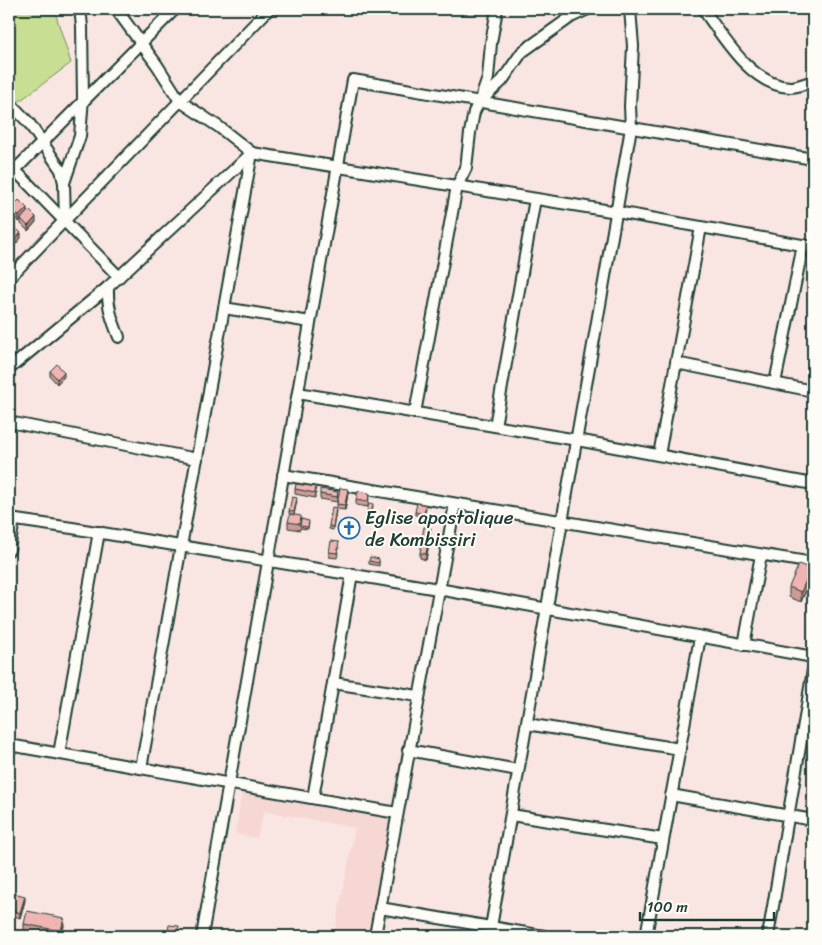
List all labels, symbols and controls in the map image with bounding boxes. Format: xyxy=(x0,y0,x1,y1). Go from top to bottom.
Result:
place label: Eglise apostolique de Kombissiri xyxy=(365,501,514,556)
church icon: Eglise apostolique de Kombissiri xyxy=(337,516,361,540)
scale bar xyxy=(640,890,773,922)
text: 100 m xyxy=(647,894,688,920)

